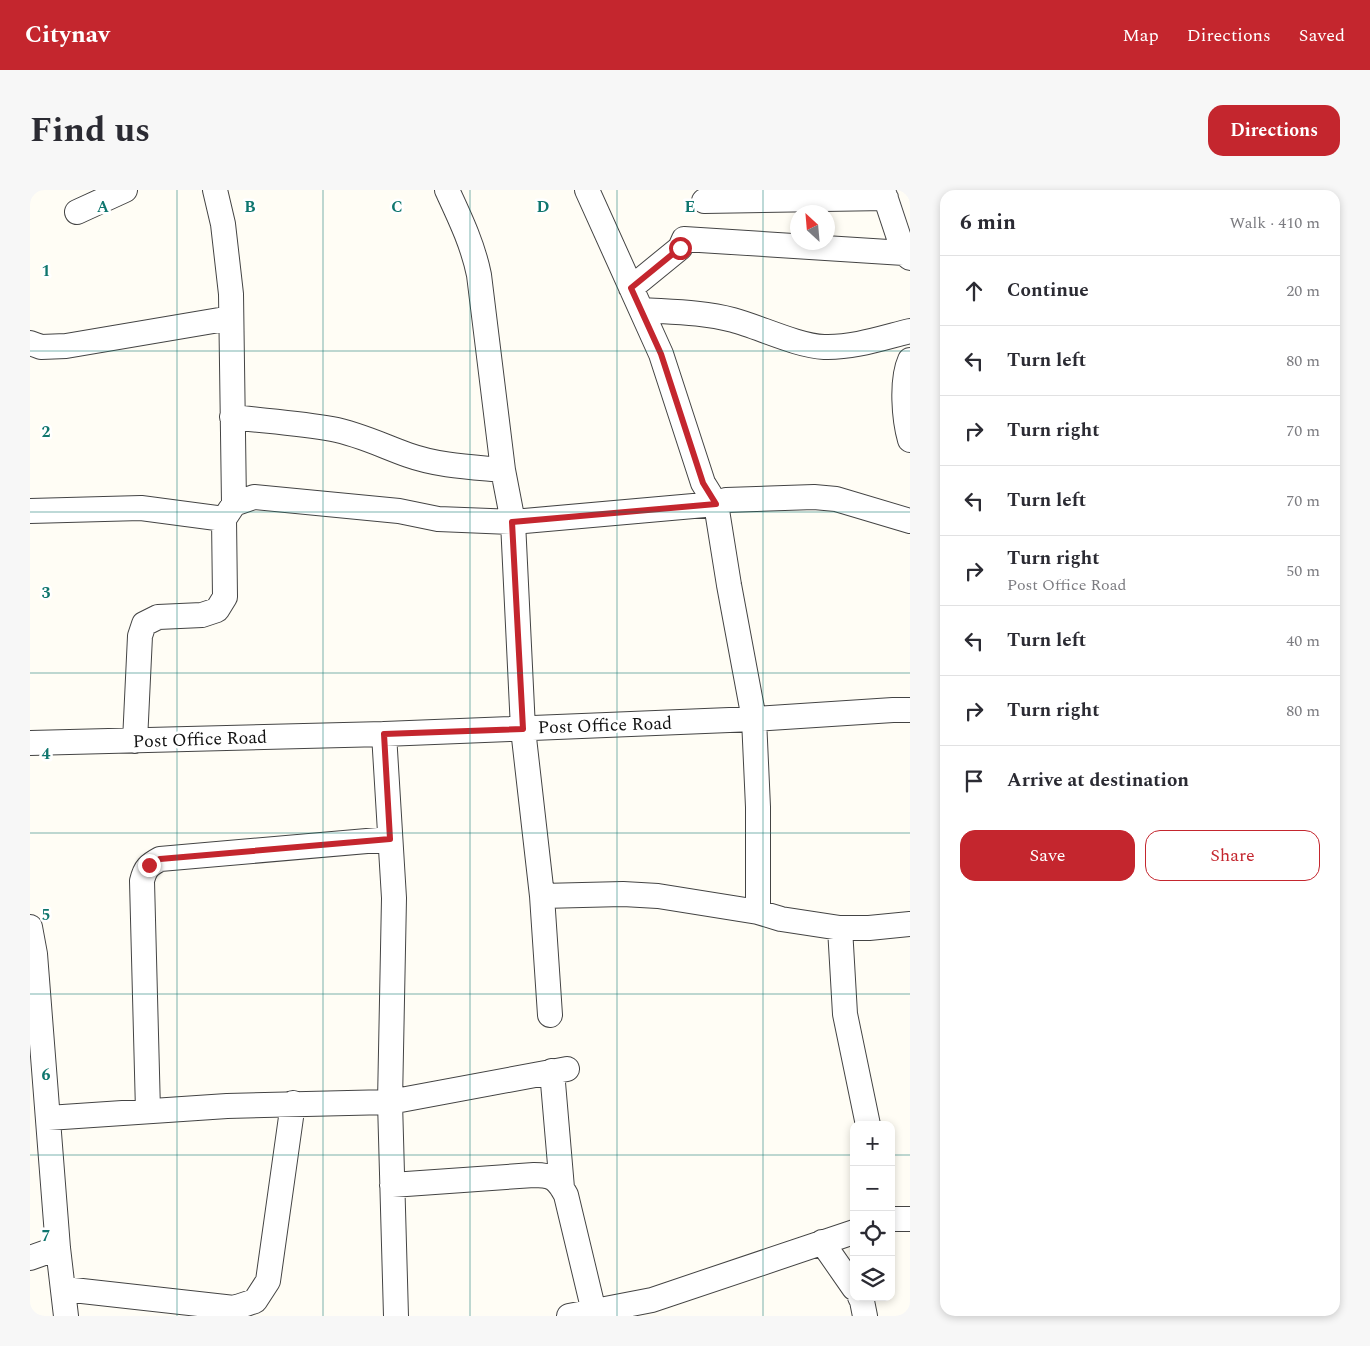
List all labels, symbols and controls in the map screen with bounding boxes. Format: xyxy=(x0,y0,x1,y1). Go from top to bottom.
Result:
text: Citynav xyxy=(25,17,110,53)
text: Map xyxy=(1123,22,1159,49)
text: Directions xyxy=(1187,22,1271,49)
text: Saved xyxy=(1299,22,1345,49)
text: Find us xyxy=(30,104,150,157)
button: Directions xyxy=(1208,105,1340,156)
text: A xyxy=(97,195,110,219)
text: B xyxy=(244,195,256,219)
text: C xyxy=(391,195,403,219)
text: D xyxy=(537,195,550,219)
text: E xyxy=(685,195,695,219)
north arrow xyxy=(790,205,835,250)
text: 6 min xyxy=(960,207,1016,239)
text: Walk · 410 m xyxy=(1229,211,1320,235)
route start xyxy=(669,237,692,260)
text: 1 xyxy=(42,259,50,283)
text: Continue xyxy=(1007,276,1089,305)
icon: ahead xyxy=(960,277,988,305)
text: 20 m xyxy=(1286,279,1320,303)
text: Turn left xyxy=(1007,346,1086,375)
icon: left xyxy=(960,347,988,375)
text: 80 m xyxy=(1286,349,1320,373)
text: Turn right xyxy=(1007,416,1100,445)
icon: right xyxy=(960,417,988,445)
text: 70 m xyxy=(1286,419,1320,443)
text: 2 xyxy=(42,420,51,444)
text: Turn left xyxy=(1007,486,1086,515)
icon: left xyxy=(960,487,988,515)
text: 70 m xyxy=(1286,489,1320,513)
text: Turn right xyxy=(1007,544,1100,573)
icon: right xyxy=(960,557,988,585)
text: 50 m xyxy=(1286,559,1320,583)
text: Post Office Road xyxy=(1007,573,1126,597)
text: 3 xyxy=(42,581,51,605)
text: Turn left xyxy=(1007,626,1086,655)
icon: left xyxy=(960,627,988,655)
text: 40 m xyxy=(1286,629,1320,653)
text: Turn right xyxy=(1007,696,1100,725)
icon: right xyxy=(960,697,988,725)
text: 80 m xyxy=(1286,699,1320,723)
street label: Post Office Road xyxy=(537,710,673,741)
street label: Post Office Road xyxy=(132,724,268,755)
text: 4 xyxy=(42,742,51,766)
text: Arrive at destination xyxy=(1007,766,1189,795)
icon: arrive xyxy=(960,767,988,795)
button: Save xyxy=(960,830,1135,881)
button: Share xyxy=(1145,830,1320,881)
route end xyxy=(138,854,161,877)
text: 5 xyxy=(42,903,50,927)
text: 6 xyxy=(42,1063,51,1087)
map controls xyxy=(850,1121,895,1301)
button: + xyxy=(850,1121,895,1166)
button: − xyxy=(850,1166,895,1211)
button: locate xyxy=(850,1211,895,1256)
text: 7 xyxy=(42,1224,51,1248)
button: layers xyxy=(850,1256,895,1301)

